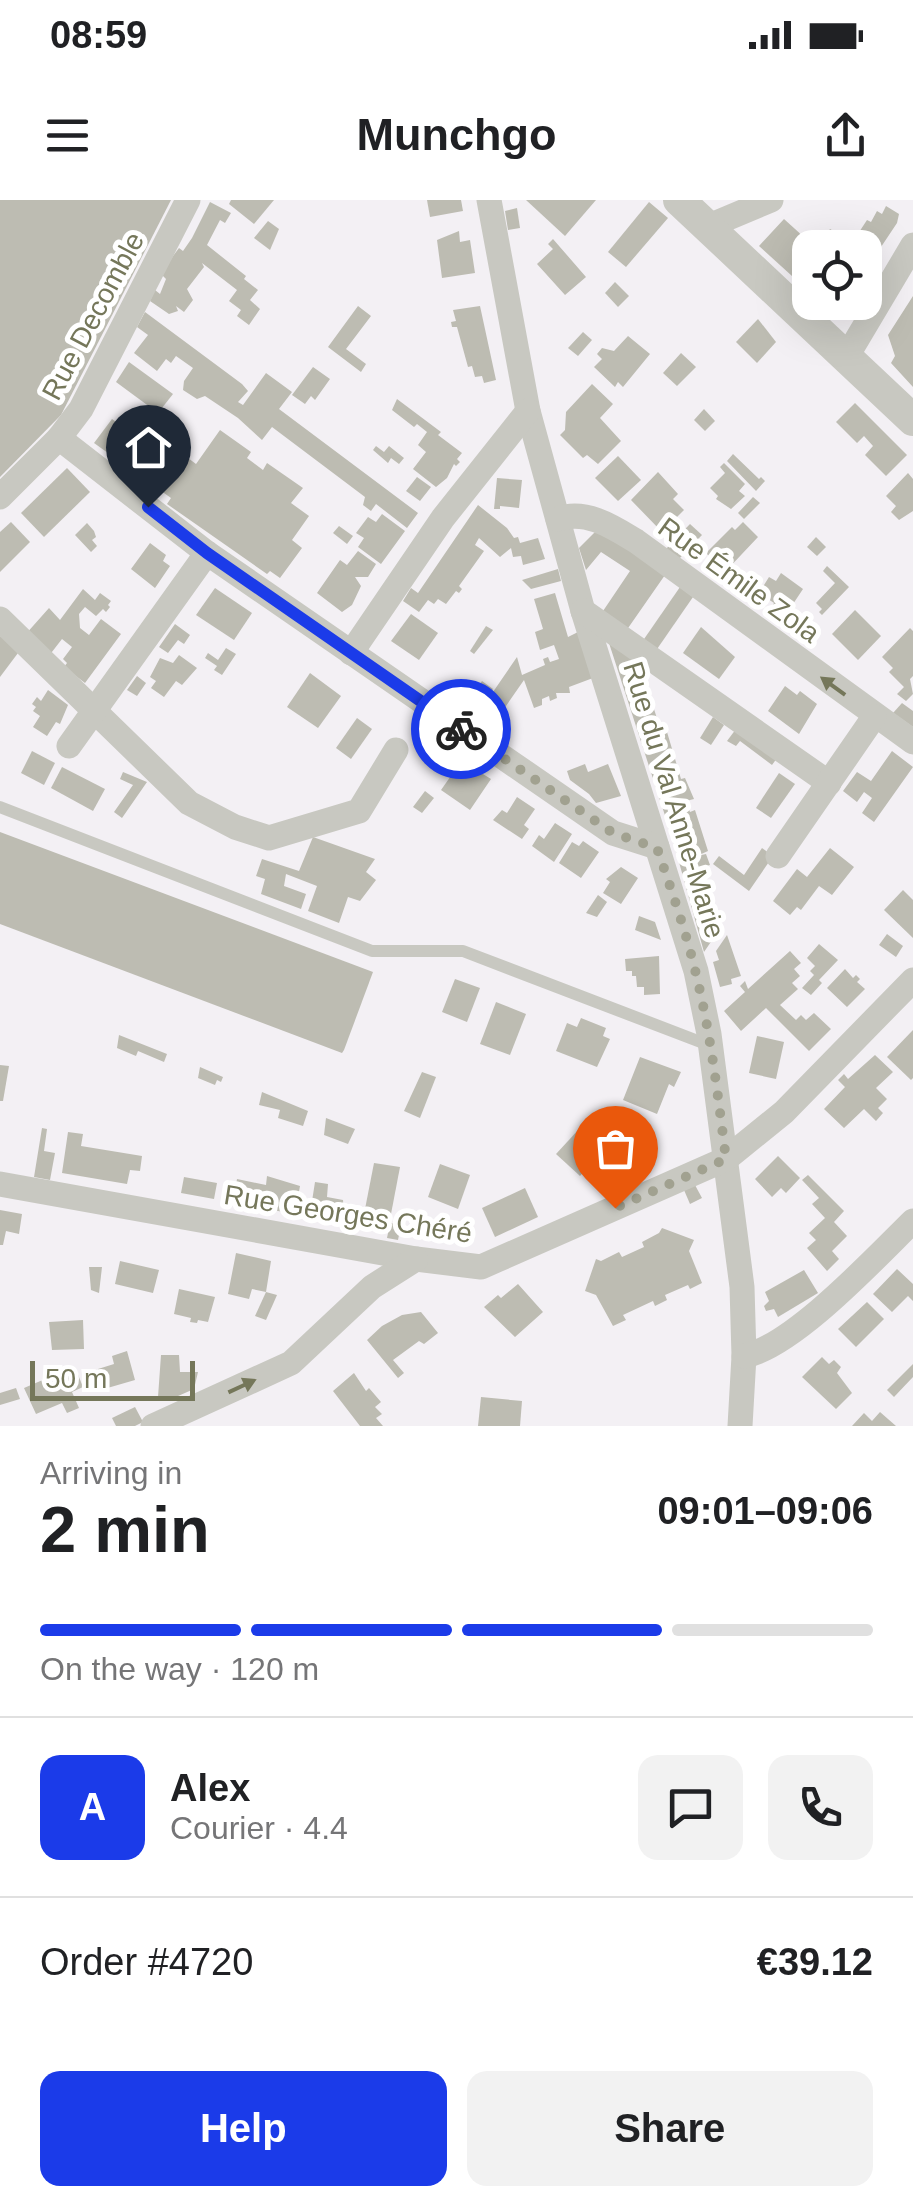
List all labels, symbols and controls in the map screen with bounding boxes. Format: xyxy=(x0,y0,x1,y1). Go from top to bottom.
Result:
text: 08:59 xyxy=(50,14,147,56)
icon: menu xyxy=(40,108,95,163)
icon: share xyxy=(818,108,873,163)
text: Munchgo xyxy=(357,109,556,160)
street label: Rue Decomble xyxy=(36,227,150,405)
map controls xyxy=(792,230,882,320)
button: locate xyxy=(792,230,882,320)
pin xyxy=(106,405,191,508)
icon: home xyxy=(121,420,176,475)
street label: Rue Émile Zola xyxy=(652,511,826,649)
street label: Rue du Val Anne-Marie xyxy=(617,658,731,942)
one-way arrow xyxy=(820,677,846,697)
courier xyxy=(411,679,511,779)
icon: bike xyxy=(434,702,489,757)
pin xyxy=(573,1106,658,1209)
icon: bag xyxy=(588,1121,643,1176)
street label: Rue Georges Chéré xyxy=(222,1179,474,1249)
scale bar xyxy=(30,1356,195,1400)
text: 50 m xyxy=(45,1363,107,1394)
one-way arrow xyxy=(227,1378,257,1394)
text: Arriving in xyxy=(40,1455,182,1491)
text: 09:01–09:06 xyxy=(657,1490,873,1532)
text: 2 min xyxy=(40,1493,210,1566)
text: On the way · 120 m xyxy=(40,1651,319,1687)
button: chat xyxy=(638,1755,743,1860)
button: phone xyxy=(768,1755,873,1860)
text: Alex xyxy=(170,1767,250,1809)
text: A xyxy=(79,1786,106,1828)
text: Courier · 4.4 xyxy=(170,1810,348,1846)
text: Order #4720 xyxy=(40,1941,253,1983)
text: €39.12 xyxy=(757,1941,873,1983)
button: Help xyxy=(40,2071,447,2186)
button: Share xyxy=(467,2071,873,2186)

